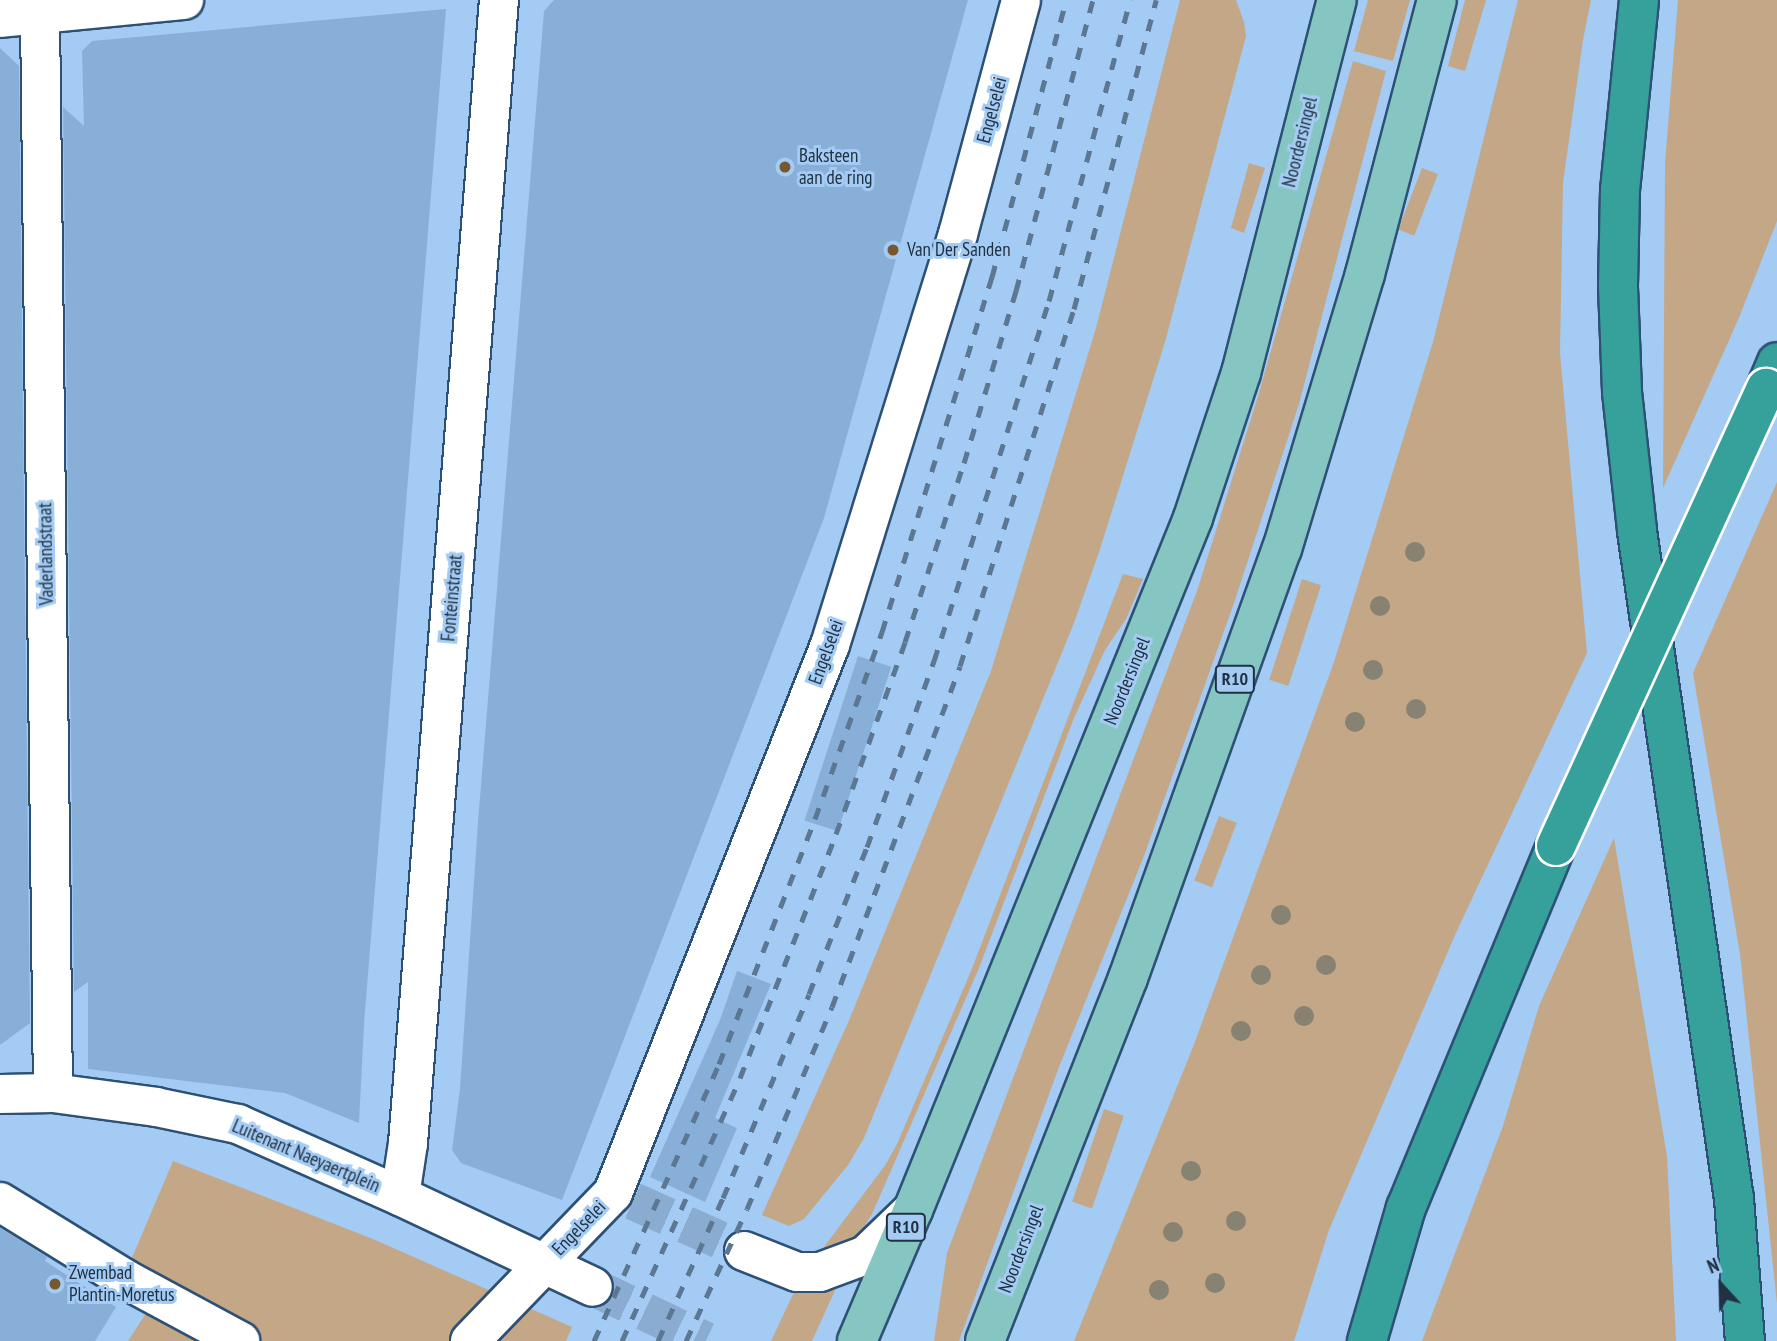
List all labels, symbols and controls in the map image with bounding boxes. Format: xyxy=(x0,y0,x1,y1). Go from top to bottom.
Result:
street label: Engelselei xyxy=(972,74,1012,146)
street label: Noordersingel xyxy=(1278,94,1322,190)
place label: Baksteen aan de ring xyxy=(799,145,873,189)
marker: Baksteen aan de ring xyxy=(777,159,793,175)
place label: Van Der Sanden xyxy=(907,239,1011,261)
marker: Van Der Sanden xyxy=(885,242,901,258)
street label: Vaderlandstraat xyxy=(34,502,58,606)
street label: Fonteinstraat xyxy=(437,554,467,642)
street label: Engelselei xyxy=(804,616,848,688)
street label: Noordersingel xyxy=(1099,634,1155,728)
road number: R10 xyxy=(1214,664,1256,694)
street label: Luitenant Naeyaertplein xyxy=(229,1115,383,1197)
street label: Engelselei xyxy=(547,1196,611,1260)
street label: Noordersingel xyxy=(994,1202,1048,1296)
road number: R10 xyxy=(885,1212,927,1242)
north arrow xyxy=(1686,1250,1756,1320)
text: N xyxy=(1704,1252,1722,1279)
place label: Zwembad Plantin-Moretus xyxy=(69,1262,174,1306)
marker: Zwembad Plantin-Moretus xyxy=(47,1276,63,1292)

